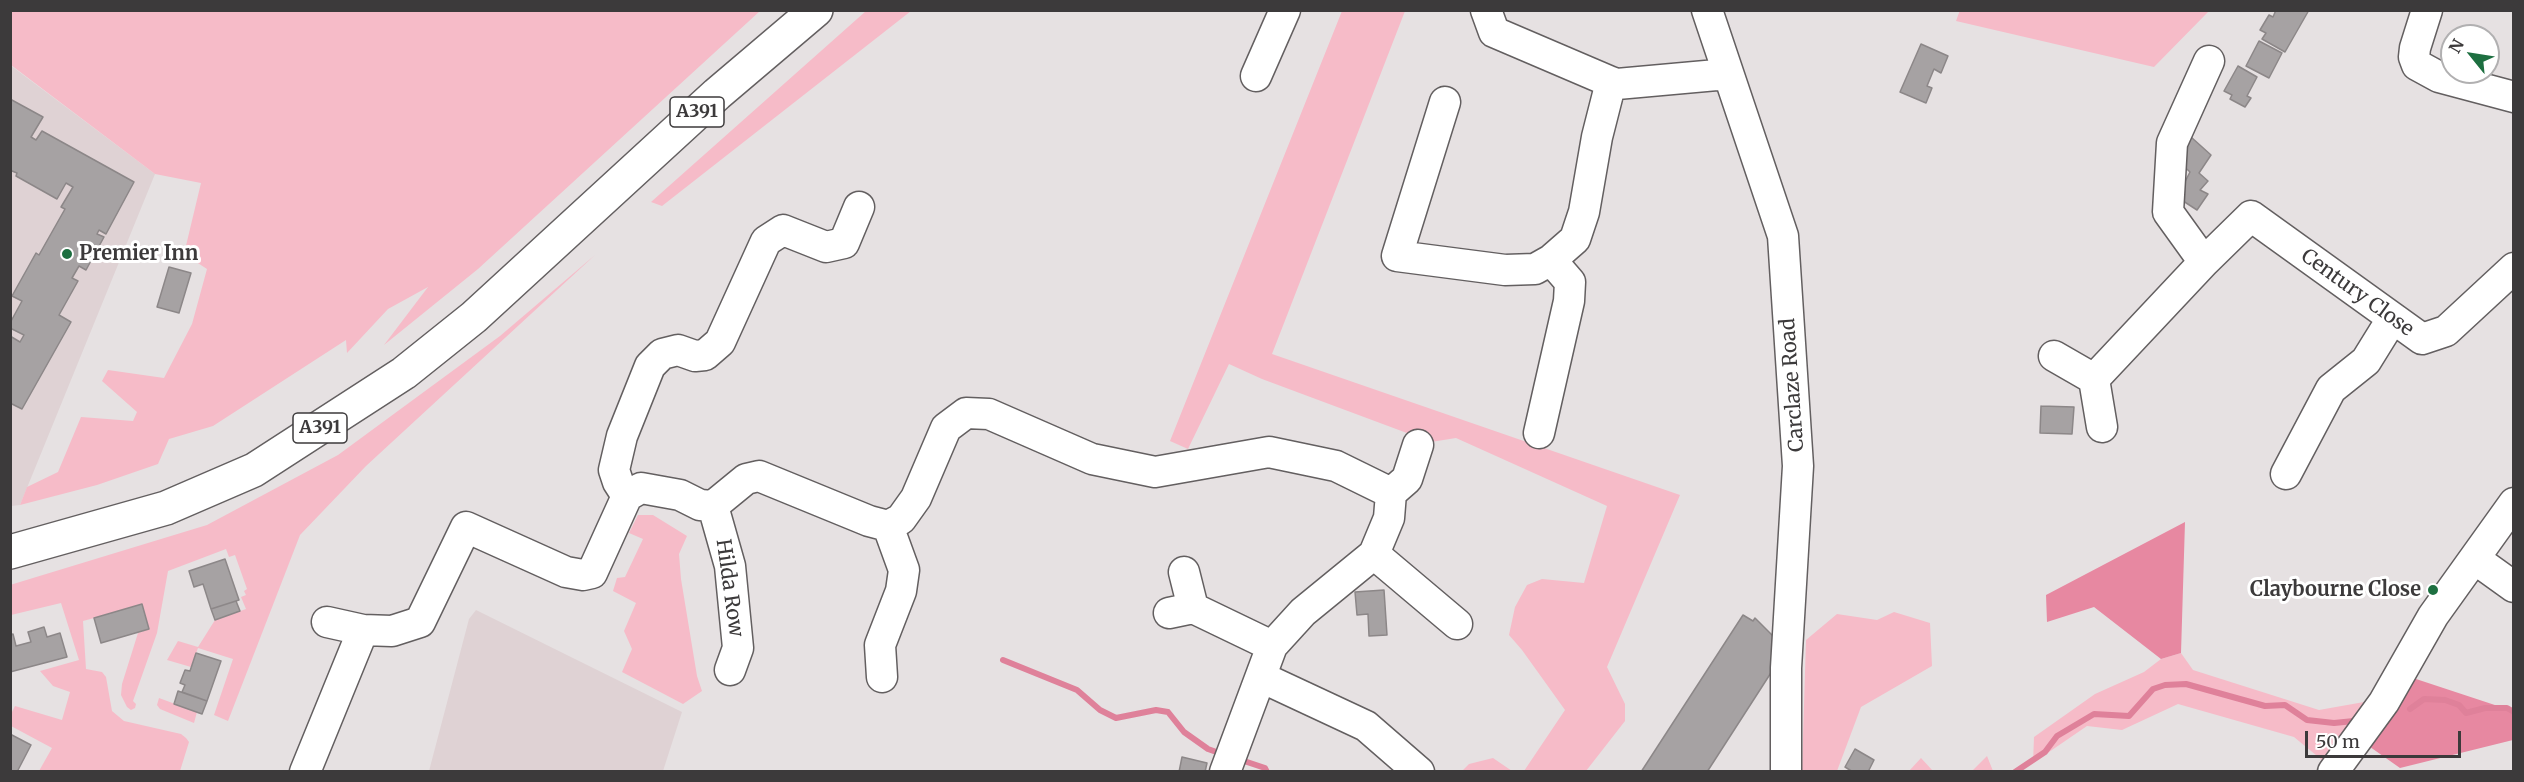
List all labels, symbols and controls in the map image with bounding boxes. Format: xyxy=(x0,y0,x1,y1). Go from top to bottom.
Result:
north arrow xyxy=(2440,24,2500,84)
text: N xyxy=(2444,36,2468,56)
road number: A391 xyxy=(670,97,724,127)
place label: Premier Inn xyxy=(79,242,198,266)
street label: Century Close xyxy=(2296,244,2418,342)
marker: Premier Inn xyxy=(60,247,74,261)
street label: Carclaze Road xyxy=(1776,317,1810,453)
road number: A391 xyxy=(293,413,347,443)
street label: Hilda Row xyxy=(710,538,748,638)
place label: Claybourne Close xyxy=(2250,578,2421,602)
marker: Claybourne Close xyxy=(2426,583,2440,597)
scale bar xyxy=(2308,719,2464,757)
text: 50 m xyxy=(2316,730,2360,753)

